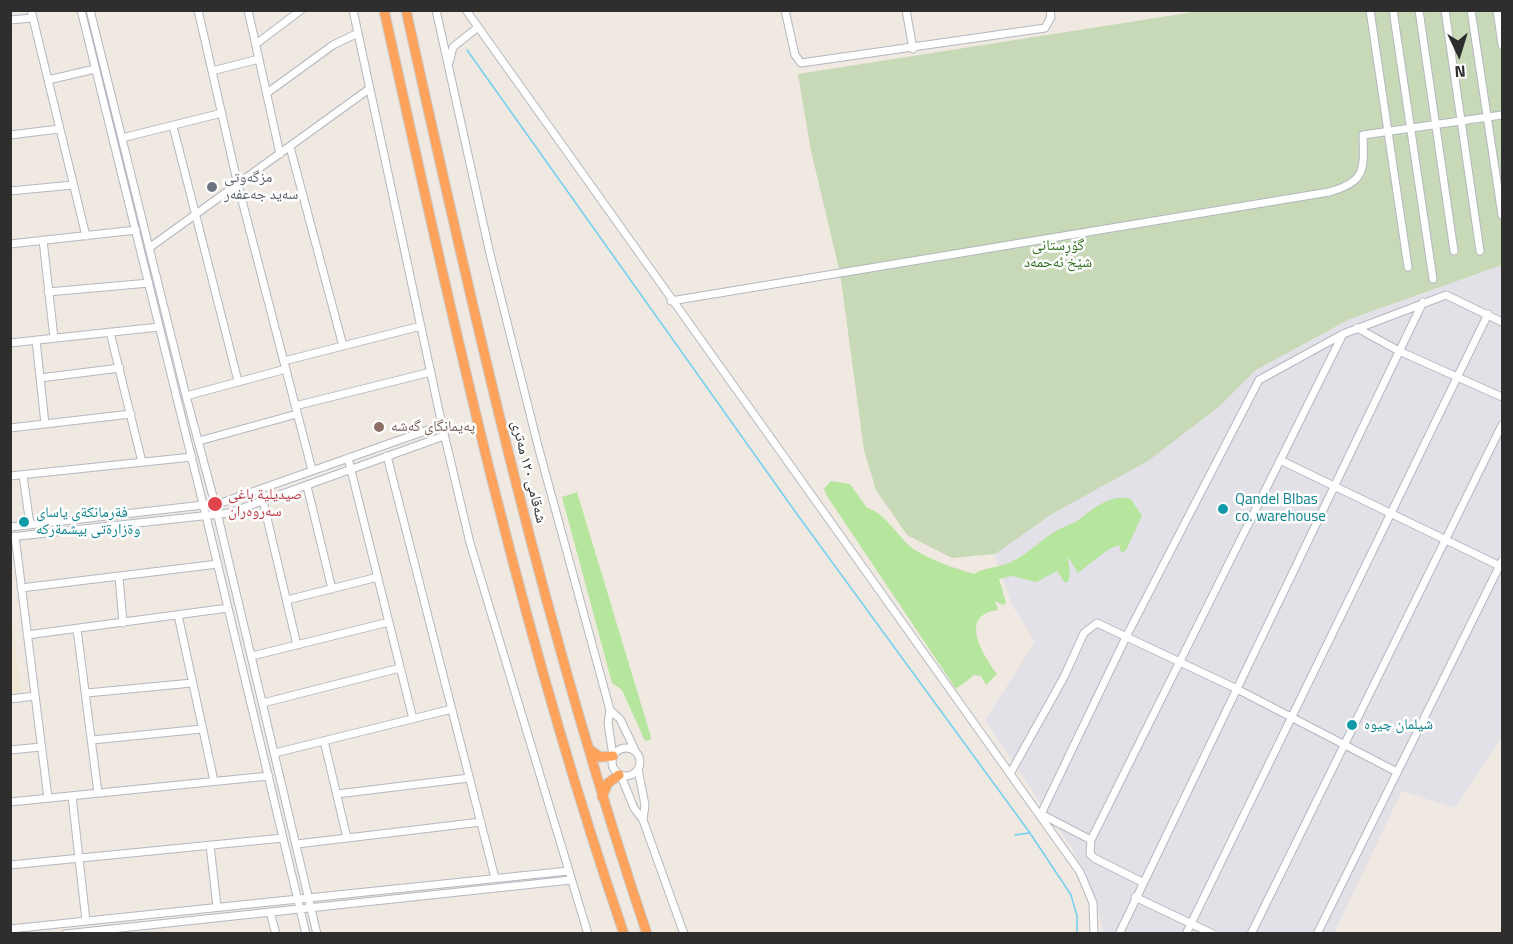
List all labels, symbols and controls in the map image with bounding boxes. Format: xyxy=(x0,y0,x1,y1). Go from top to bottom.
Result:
north arrow xyxy=(1429,24,1489,84)
text: N xyxy=(1454,60,1467,84)
place label: مزگەوتی سەید جەعفەر xyxy=(224,169,298,204)
marker: مزگەوتی سەید جەعفەر xyxy=(205,180,219,194)
park label: گۆڕستانی شێخ ئەحمەد xyxy=(1024,237,1092,272)
place label: پەیمانگای گەشە xyxy=(391,418,475,436)
street label: شەقامی ١٢٠ مەتری xyxy=(507,419,549,525)
marker: پەیمانگای گەشە xyxy=(372,420,386,434)
place label: صيديلیة باغی سەروەران xyxy=(228,486,302,521)
place label: Qandel Blbas co. warehouse xyxy=(1235,491,1326,526)
marker: صيديلیة باغی سەروەران xyxy=(206,495,224,513)
marker: Qandel Blbas co. warehouse xyxy=(1216,502,1230,516)
place label: فةرمانكةى ياساى وةزارةتى بيشمةركه xyxy=(36,504,140,539)
marker: فةرمانكةى ياساى وةزارةتى بيشمةركه xyxy=(17,515,31,529)
place label: شيلمان چیوه xyxy=(1364,716,1433,734)
marker: شيلمان چیوه xyxy=(1345,718,1359,732)

